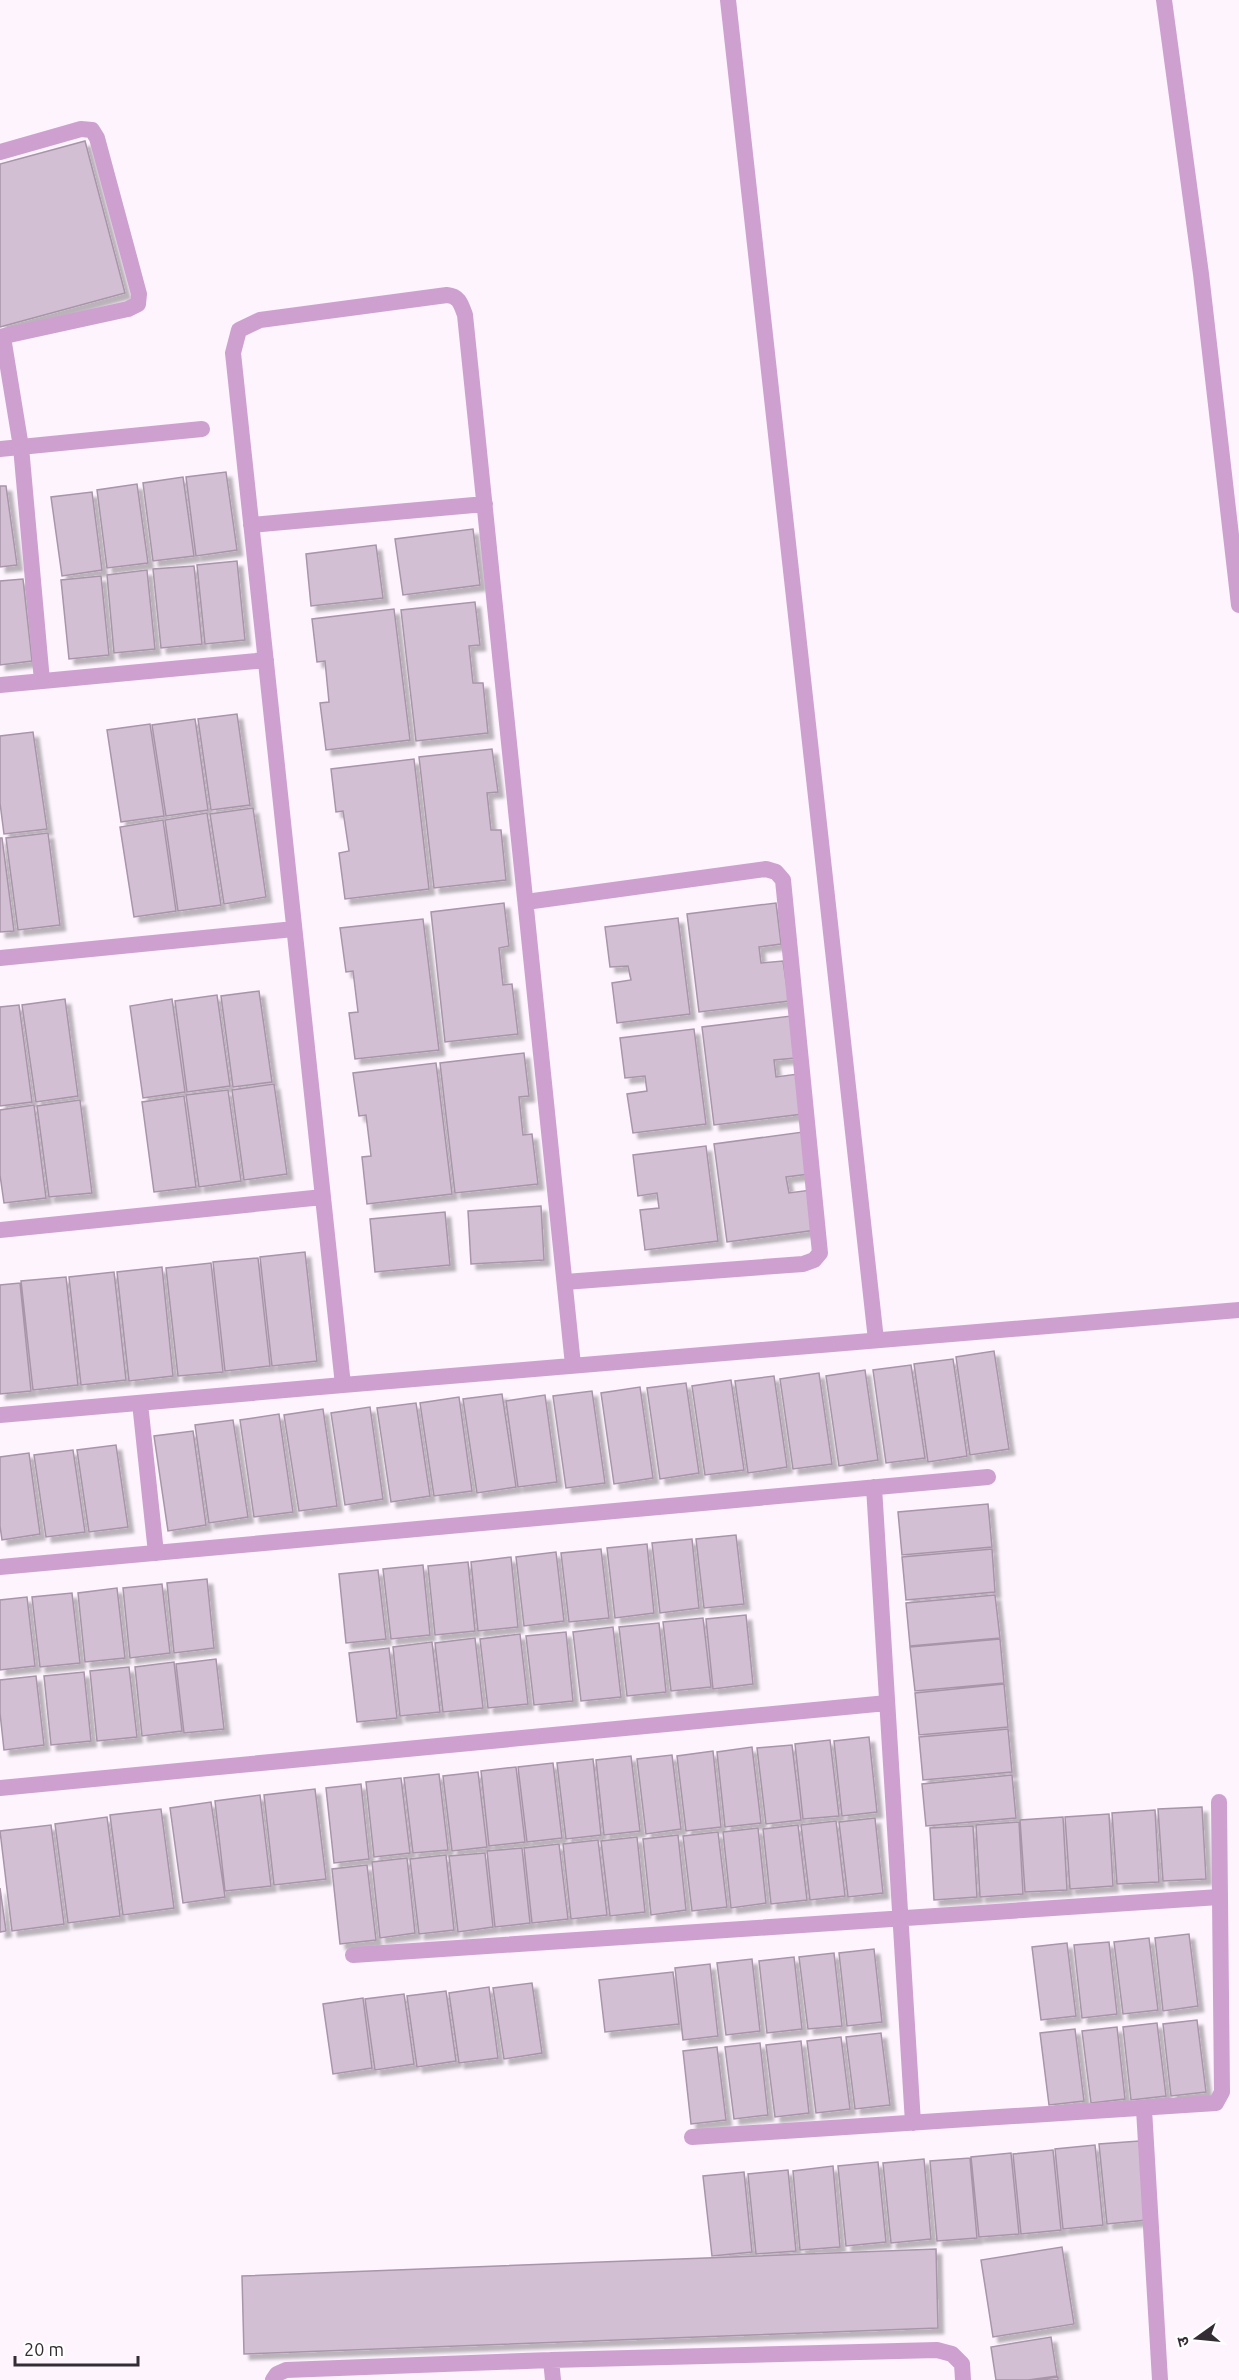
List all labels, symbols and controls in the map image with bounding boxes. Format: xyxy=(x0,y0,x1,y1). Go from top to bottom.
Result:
north arrow xyxy=(1167,2308,1227,2368)
scale bar xyxy=(15,2329,138,2367)
text: उ xyxy=(1172,2334,1192,2349)
text: 20 m xyxy=(24,2339,64,2359)

